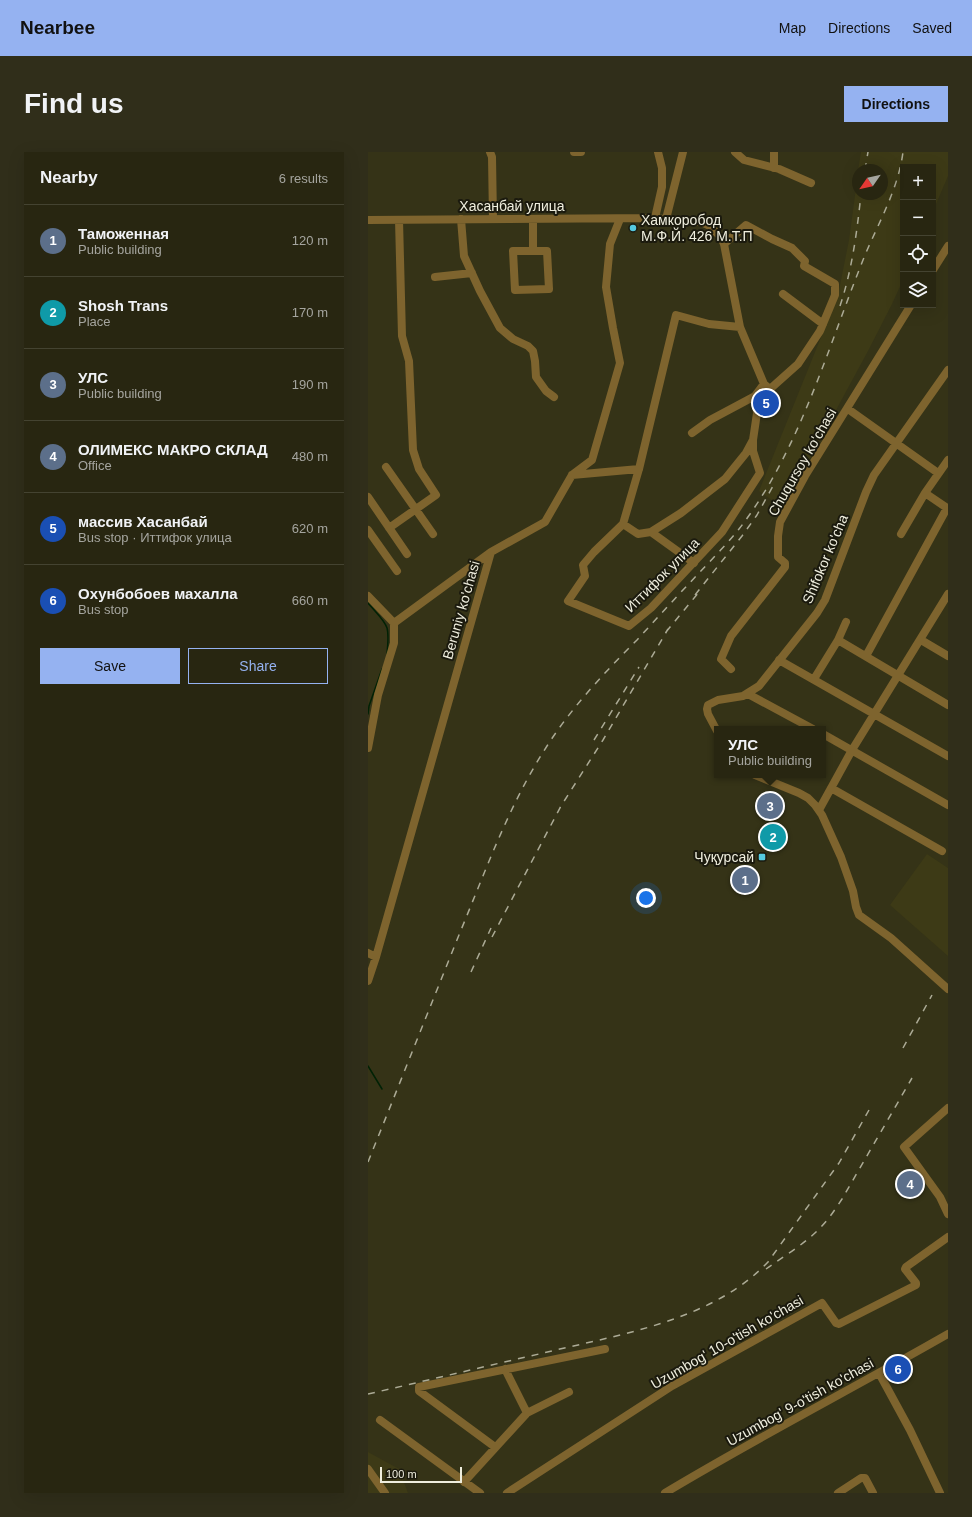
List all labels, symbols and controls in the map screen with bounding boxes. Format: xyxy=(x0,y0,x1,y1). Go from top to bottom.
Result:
text: Nearbee xyxy=(20,17,95,38)
text: Map xyxy=(779,20,806,36)
text: Directions xyxy=(828,20,890,36)
text: Saved xyxy=(912,20,952,36)
button: Directions xyxy=(844,86,948,122)
text: Find us xyxy=(24,88,124,119)
north arrow xyxy=(852,164,888,200)
map controls xyxy=(900,164,936,308)
button: + xyxy=(900,164,936,200)
text: Nearby xyxy=(40,168,98,187)
text: 6 results xyxy=(279,171,328,186)
street label: Хасанбай улица xyxy=(459,198,565,214)
button: − xyxy=(900,200,936,236)
place label: Хамкоробод М.Ф.Й. 426 М.Т.П xyxy=(641,212,753,244)
marker: Хамкоробод М.Ф.Й. 426 М.Т.П xyxy=(628,223,638,233)
text: Таможенная xyxy=(78,225,169,242)
text: 1 xyxy=(49,233,57,248)
text: 120 m xyxy=(292,233,328,248)
button: locate xyxy=(900,236,936,272)
text: Public building xyxy=(78,242,162,257)
button: layers xyxy=(900,272,936,308)
text: Shosh Trans xyxy=(78,297,168,314)
text: 2 xyxy=(49,305,57,320)
text: 170 m xyxy=(292,305,328,320)
text: Place xyxy=(78,314,111,329)
text: УЛС xyxy=(78,369,108,386)
text: 3 xyxy=(49,377,57,392)
text: 190 m xyxy=(292,377,328,392)
text: Public building xyxy=(78,386,162,401)
pin: 5 xyxy=(753,388,779,418)
street label: Chuqursoy ko'chasi xyxy=(765,405,839,519)
text: ОЛИМЕКС МАКРО СКЛАД xyxy=(78,441,268,458)
text: 4 xyxy=(49,449,57,464)
text: 480 m xyxy=(292,449,328,464)
text: Office xyxy=(78,458,112,473)
street label: Shifokor ko'cha xyxy=(799,512,851,606)
text: массив Хасанбай xyxy=(78,513,208,530)
text: 5 xyxy=(49,521,57,536)
text: 620 m xyxy=(292,521,328,536)
text: Bus stop · Иттифок улица xyxy=(78,530,232,545)
street label: Иттифок улица xyxy=(622,534,703,615)
street label: Beruniy ko'chasi xyxy=(439,559,483,661)
text: Охунбобоев махалла xyxy=(78,585,238,602)
text: 6 xyxy=(49,593,57,608)
text: 660 m xyxy=(292,593,328,608)
text: Bus stop xyxy=(78,602,129,617)
button: Save xyxy=(40,648,180,684)
button: Share xyxy=(188,648,328,684)
popup xyxy=(714,726,826,778)
text: УЛС xyxy=(728,736,758,753)
text: Public building xyxy=(728,753,812,768)
pin: 3 xyxy=(757,791,783,821)
pin: 2 xyxy=(760,822,786,852)
place label: Чуқурсай xyxy=(694,849,754,865)
marker: Чуқурсай xyxy=(757,852,767,862)
pin: 1 xyxy=(732,865,758,895)
your location xyxy=(636,888,656,908)
pin: 4 xyxy=(897,1169,923,1199)
street label: Uzumbog' 10-o'tish ko'chasi xyxy=(648,1292,806,1392)
pin: 6 xyxy=(885,1354,911,1384)
street label: Uzumbog' 9-o'tish ko'chasi xyxy=(724,1355,876,1449)
scale bar xyxy=(380,1465,462,1484)
text: 100 m xyxy=(386,1468,417,1480)

